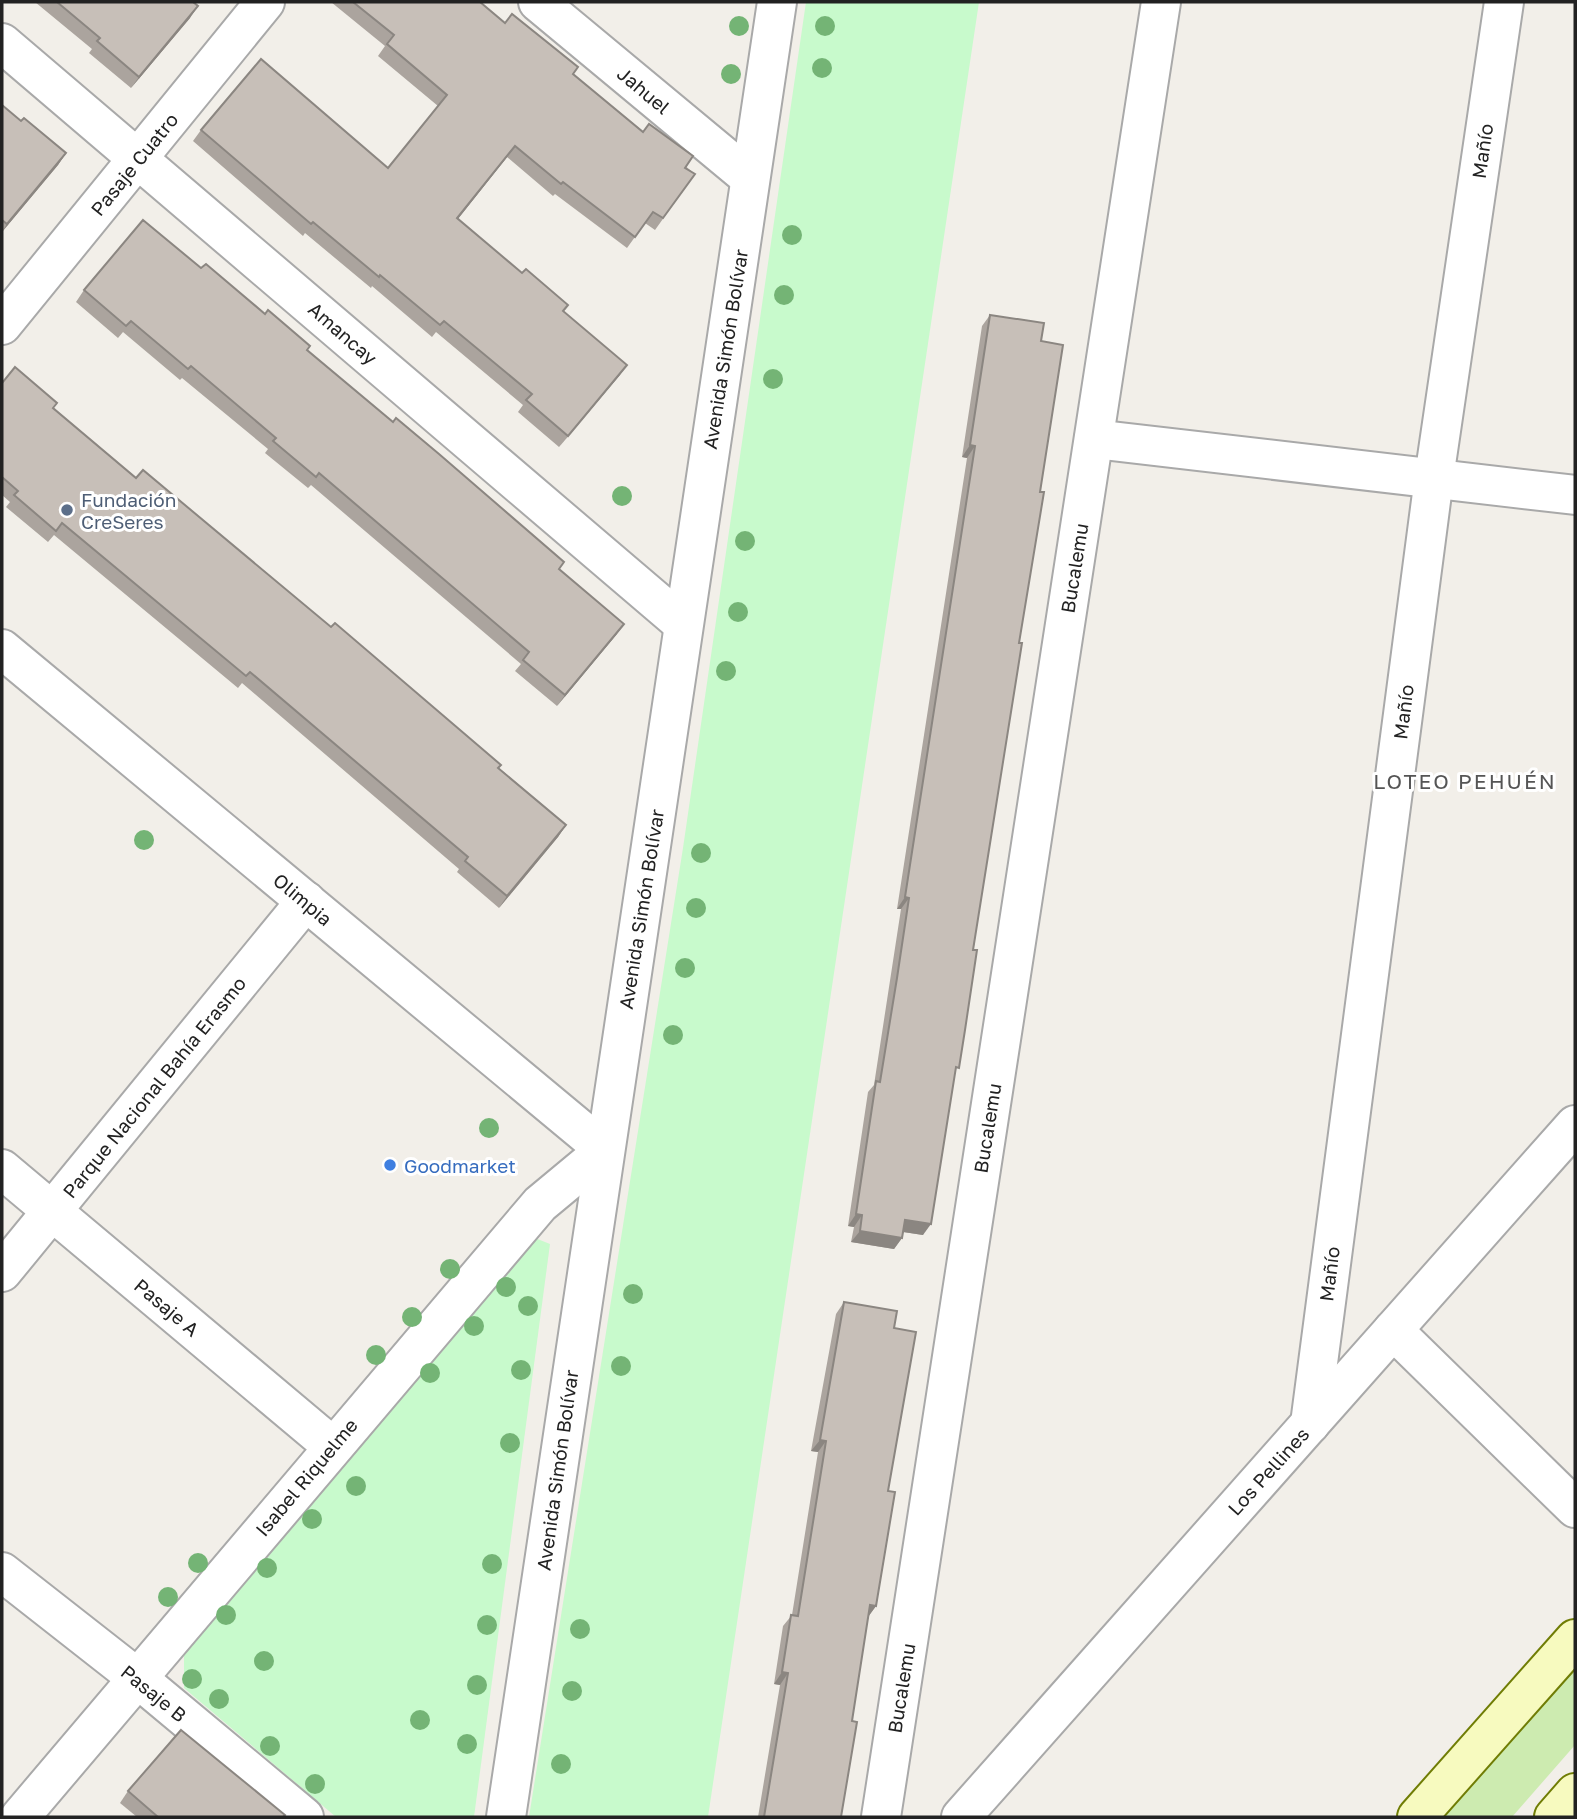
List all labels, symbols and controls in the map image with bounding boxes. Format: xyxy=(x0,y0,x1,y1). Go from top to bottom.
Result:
street label: Jahuel xyxy=(613,61,675,119)
street label: Pasaje Cuatro xyxy=(85,108,183,220)
street label: Mañío xyxy=(1467,122,1497,180)
street label: Avenida Simón Bolívar xyxy=(698,247,752,451)
street label: Amancay xyxy=(304,297,382,369)
place label: Fundación CreSeres xyxy=(81,488,176,533)
marker: Fundación CreSeres xyxy=(59,502,75,518)
street label: Bucalemu xyxy=(1056,521,1092,615)
street label: Mañío xyxy=(1388,683,1418,741)
district label: LOTEO PEHUÉN xyxy=(1373,768,1557,794)
street label: Avenida Simón Bolívar xyxy=(614,807,668,1011)
street label: Olimpia xyxy=(269,868,337,930)
street label: Parque Nacional Bahía Erasmo xyxy=(58,972,250,1202)
street label: Bucalemu xyxy=(969,1081,1005,1175)
place label: Goodmarket xyxy=(404,1154,516,1177)
marker: Goodmarket xyxy=(382,1157,398,1173)
street label: Mañío xyxy=(1314,1245,1344,1303)
street label: Pasaje A xyxy=(130,1273,204,1341)
street label: Avenida Simón Bolívar xyxy=(532,1368,583,1572)
street label: Isabel Riquelme xyxy=(250,1414,362,1540)
street label: Los Pellines xyxy=(1223,1422,1313,1520)
street label: Bucalemu xyxy=(883,1641,919,1735)
street label: Pasaje B xyxy=(117,1660,191,1726)

